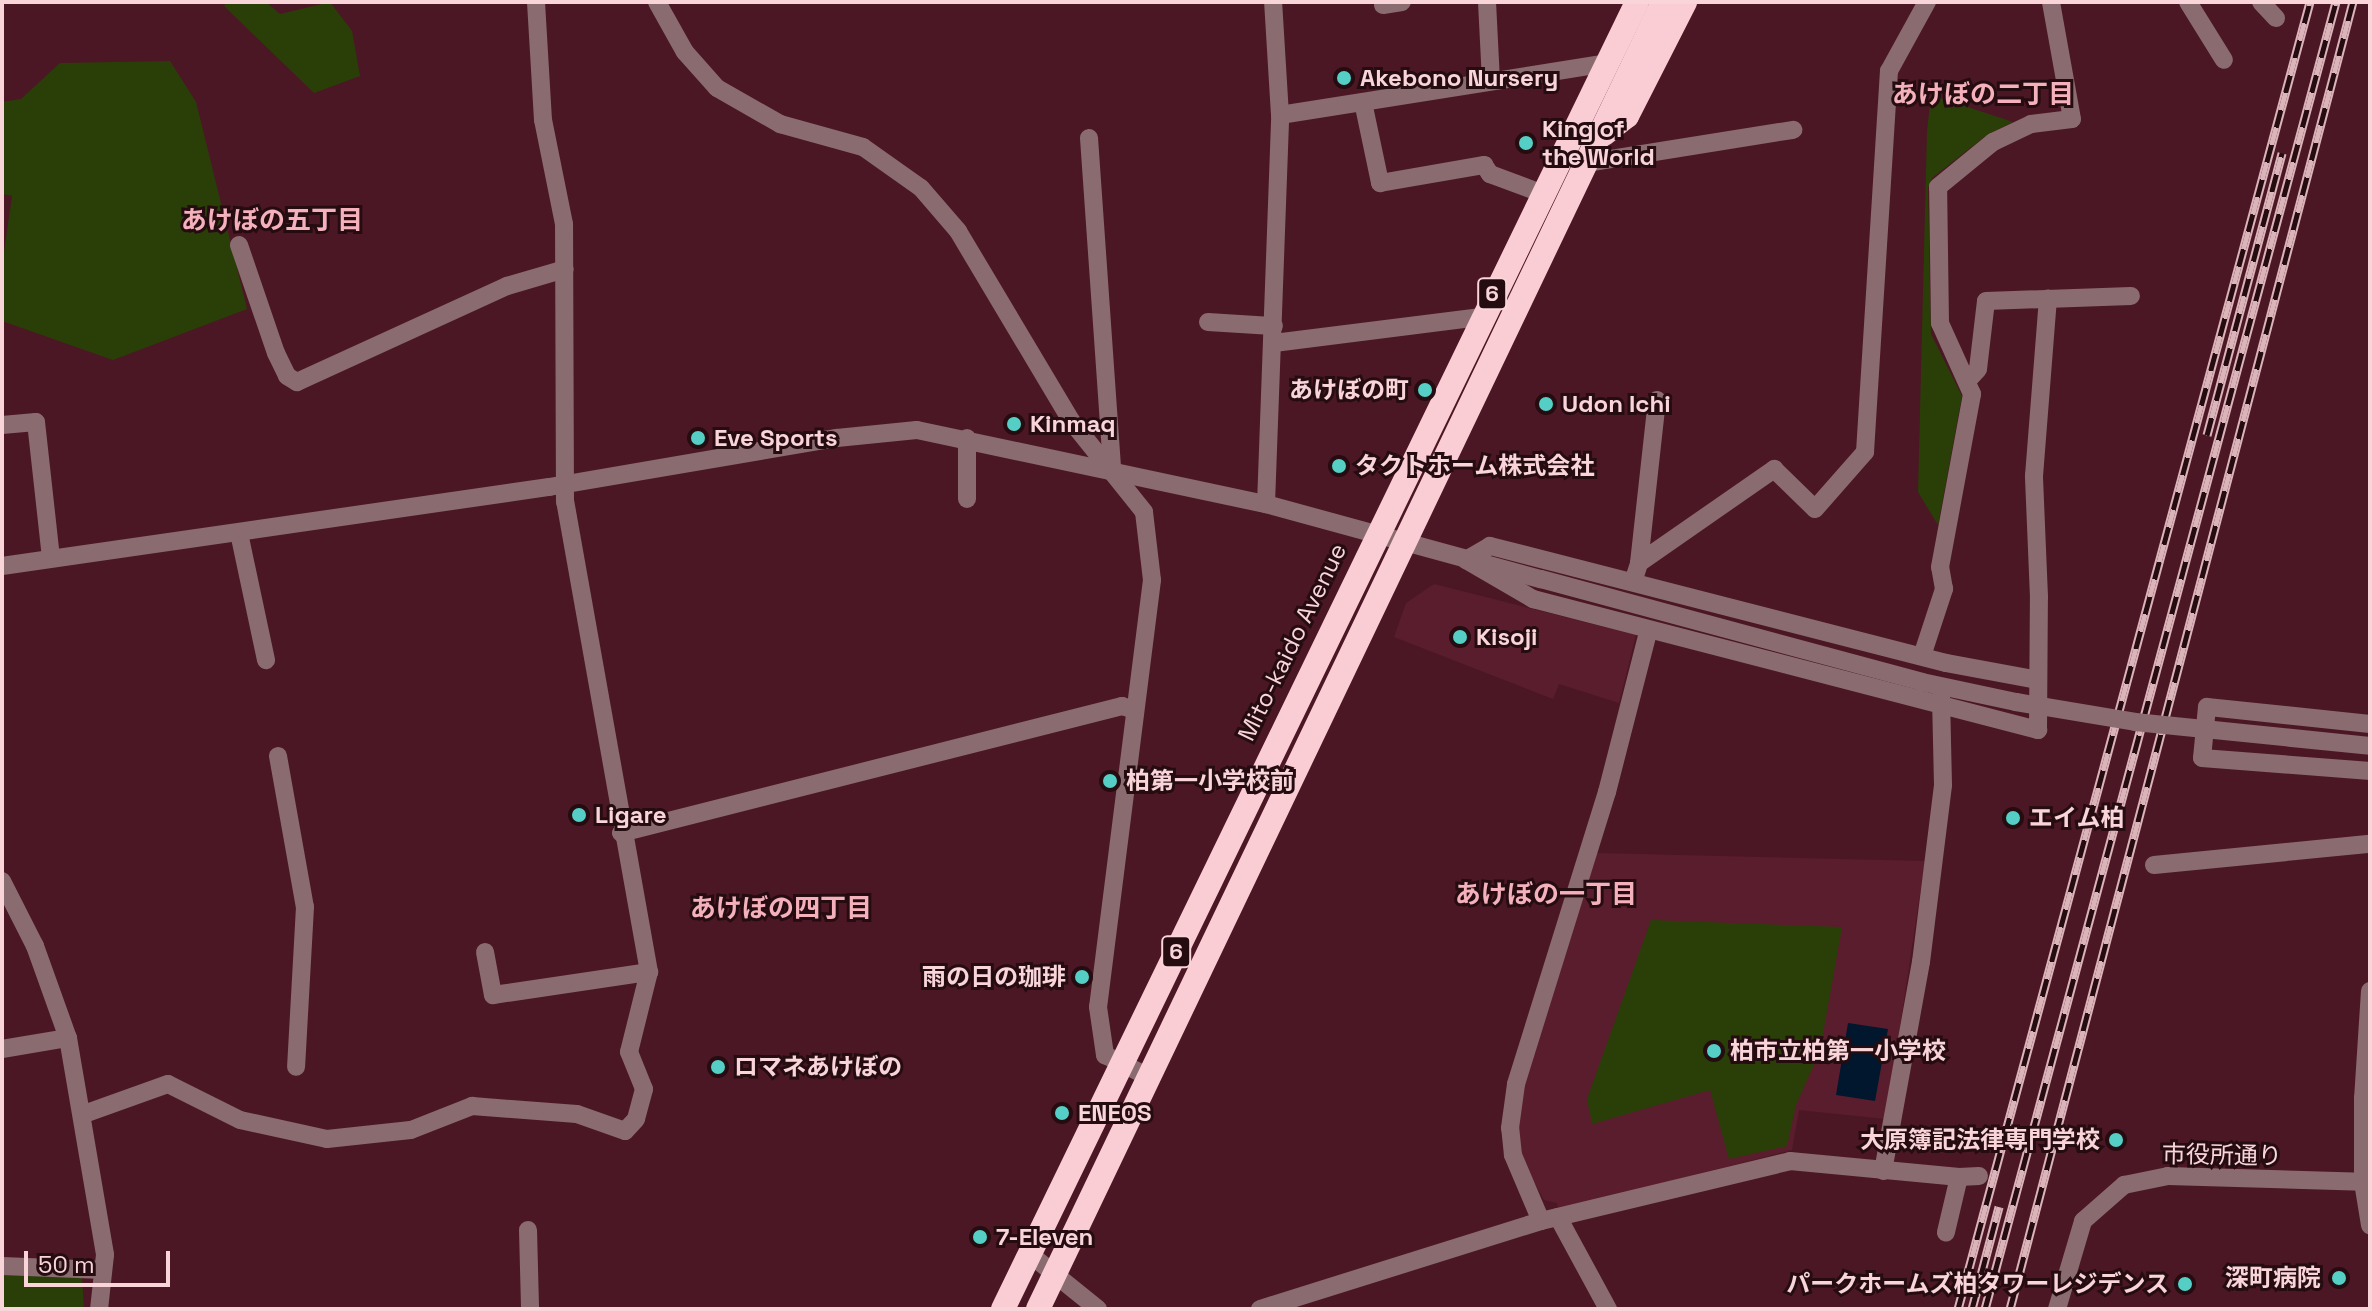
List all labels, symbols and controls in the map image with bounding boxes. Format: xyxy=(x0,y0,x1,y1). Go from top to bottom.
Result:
place label: Akebono Nursery xyxy=(1360,64,1558,92)
marker: Akebono Nursery xyxy=(1335,69,1353,87)
district label: あけぼの二丁目 xyxy=(1892,79,2074,111)
place label: King of the World xyxy=(1542,115,1655,171)
marker: King of the World xyxy=(1517,134,1535,152)
district label: あけぼの五丁目 xyxy=(181,205,363,237)
road number: 6 xyxy=(1476,276,1508,312)
place label: あけぼの町 xyxy=(1289,376,1409,404)
marker: あけぼの町 xyxy=(1416,381,1434,399)
place label: Udon Ichi xyxy=(1562,390,1671,418)
marker: Udon Ichi xyxy=(1537,395,1555,413)
place label: Kinmaq xyxy=(1030,410,1116,438)
marker: Kinmaq xyxy=(1005,415,1023,433)
place label: Eve Sports xyxy=(714,424,838,452)
marker: Eve Sports xyxy=(689,429,707,447)
place label: タクトホーム株式会社 xyxy=(1355,452,1595,480)
marker: タクトホーム株式会社 xyxy=(1330,457,1348,475)
street label: Mito-kaido Avenue xyxy=(1232,538,1352,746)
place label: Kisoji xyxy=(1476,623,1537,651)
marker: Kisoji xyxy=(1451,628,1469,646)
place label: 柏第一小学校前 xyxy=(1126,767,1294,795)
marker: 柏第一小学校前 xyxy=(1101,772,1119,790)
place label: Ligare xyxy=(595,801,666,829)
place label: エイム柏 xyxy=(2029,804,2125,832)
marker: Ligare xyxy=(570,806,588,824)
marker: エイム柏 xyxy=(2004,809,2022,827)
district label: あけぼの一丁目 xyxy=(1455,879,1637,911)
district label: あけぼの四丁目 xyxy=(690,893,872,925)
road number: 6 xyxy=(1160,934,1192,970)
place label: 雨の日の珈琲 xyxy=(922,963,1066,991)
marker: 雨の日の珈琲 xyxy=(1073,968,1091,986)
place label: 柏市立柏第一小学校 xyxy=(1730,1037,1946,1065)
marker: 柏市立柏第一小学校 xyxy=(1705,1042,1723,1060)
place label: ロマネあけぼの xyxy=(734,1053,902,1081)
marker: ロマネあけぼの xyxy=(709,1058,727,1076)
place label: ENEOS xyxy=(1078,1099,1151,1127)
marker: ENEOS xyxy=(1053,1104,1071,1122)
place label: 大原簿記法律専門学校 xyxy=(1860,1126,2100,1154)
marker: 大原簿記法律専門学校 xyxy=(2107,1131,2125,1149)
street label: 市役所通り xyxy=(2162,1140,2282,1170)
place label: 7-Eleven xyxy=(996,1223,1093,1251)
marker: 7-Eleven xyxy=(971,1228,989,1246)
scale bar xyxy=(28,1235,174,1285)
text: 50 m xyxy=(38,1249,95,1280)
place label: 深町病院 xyxy=(2225,1264,2321,1292)
marker: 深町病院 xyxy=(2328,1267,2350,1289)
place label: パークホームズ柏タワーレジデンス xyxy=(1785,1270,2169,1298)
marker: パークホームズ柏タワーレジデンス xyxy=(2176,1275,2194,1293)

